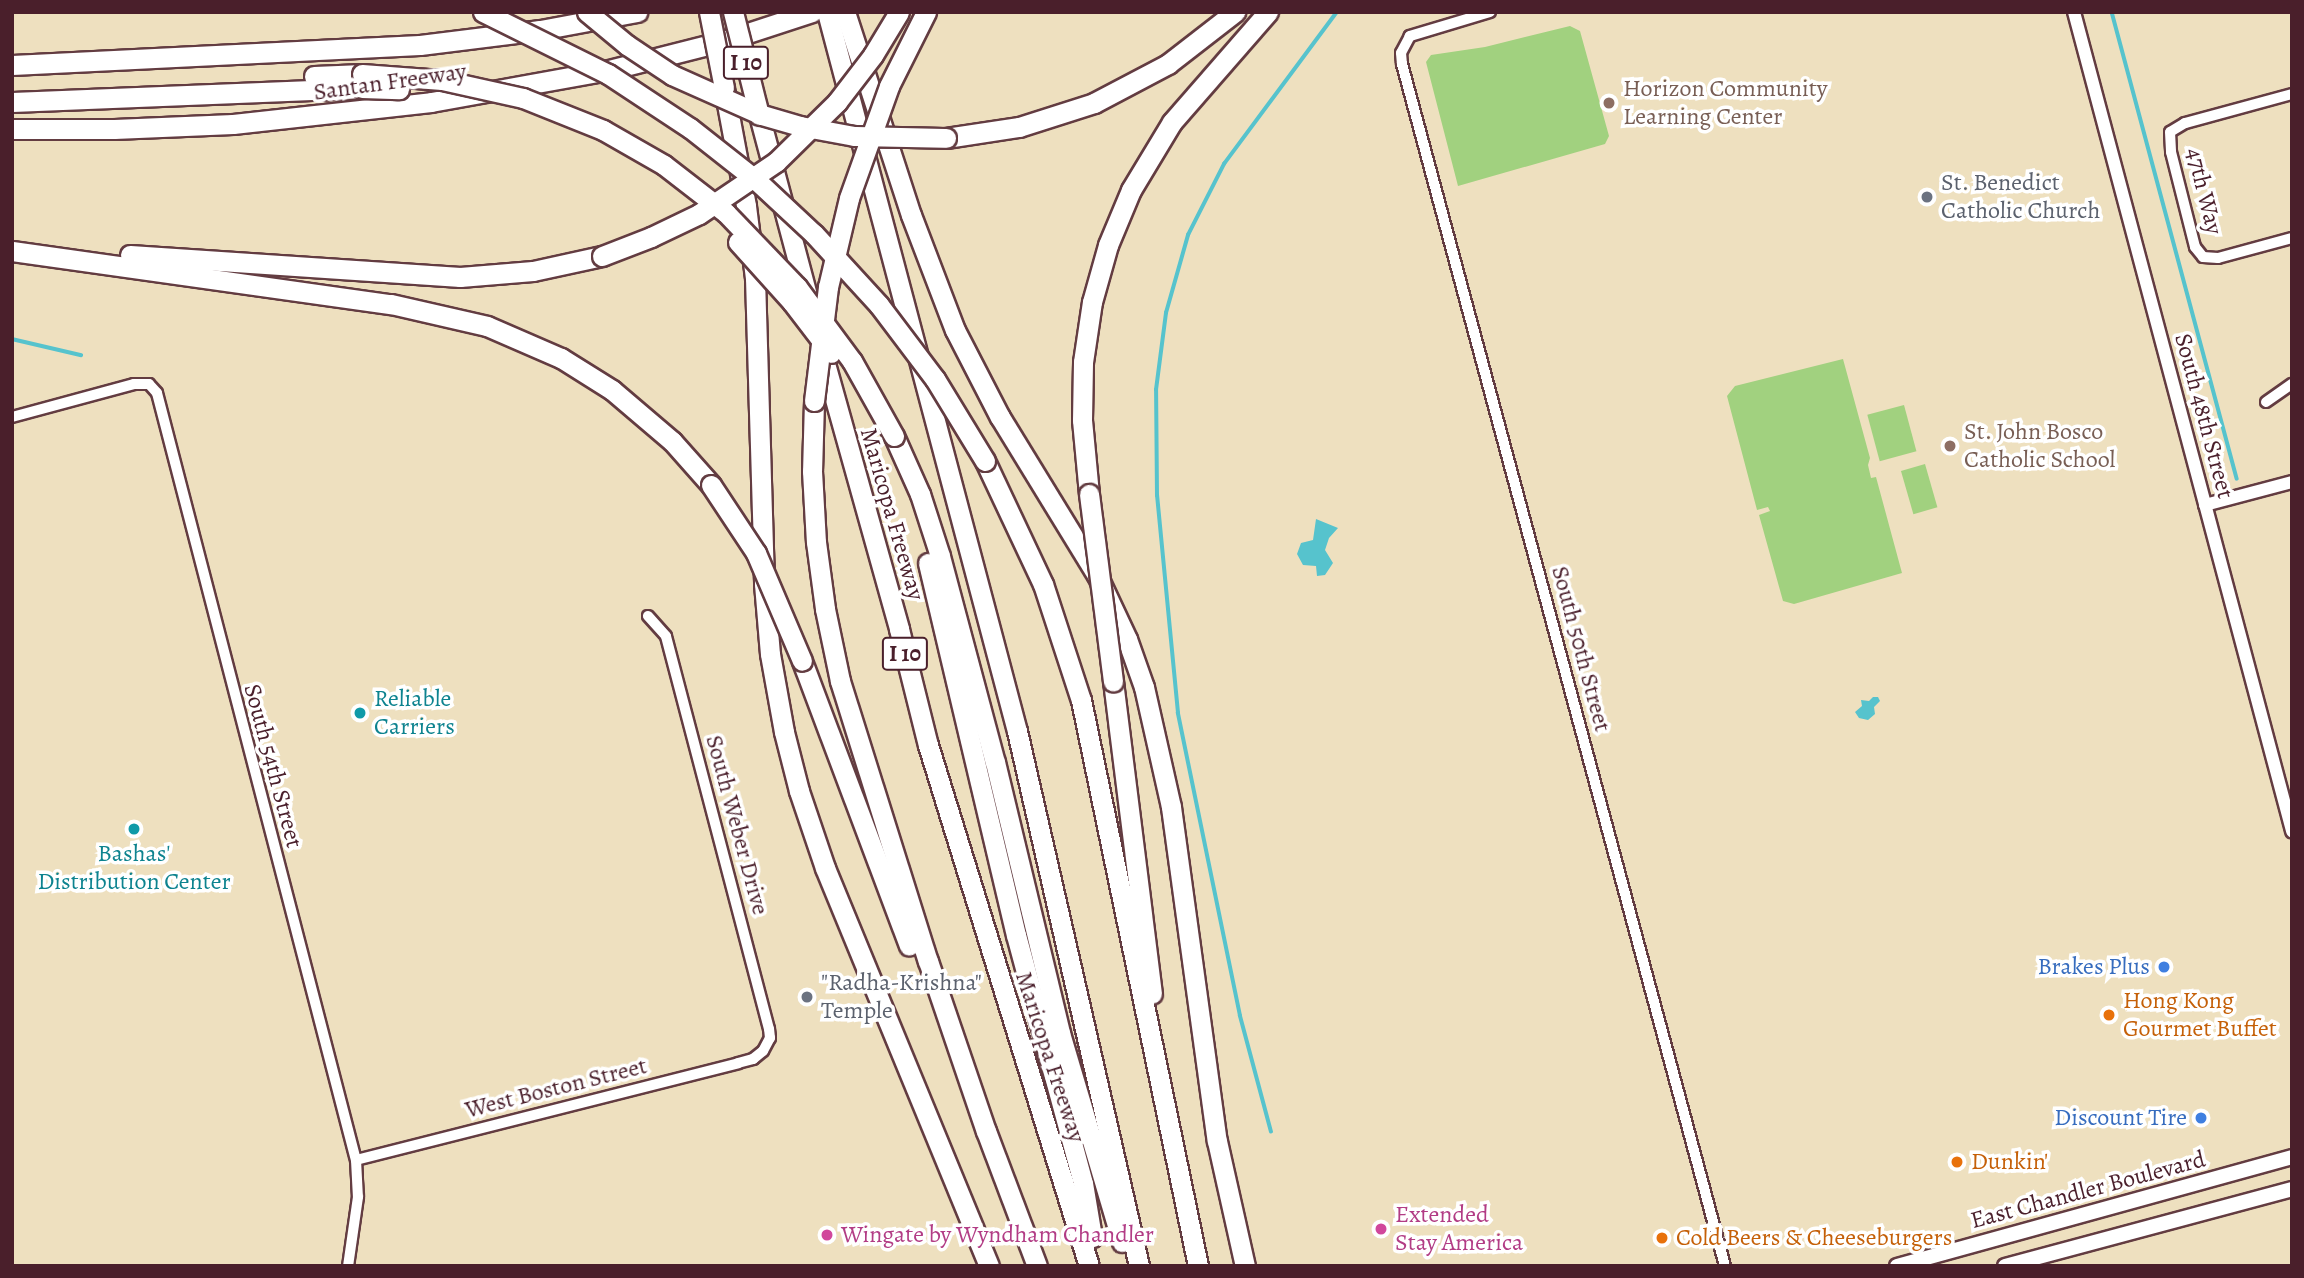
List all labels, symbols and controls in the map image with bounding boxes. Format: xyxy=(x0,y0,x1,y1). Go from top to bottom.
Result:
road number: I 10 xyxy=(722,44,770,82)
street label: Santan Freeway xyxy=(312,57,468,107)
place label: Horizon Community Learning Center xyxy=(1623,75,1827,131)
marker: Horizon Community Learning Center xyxy=(1601,95,1617,111)
street label: 47th Way xyxy=(2179,145,2229,237)
place label: St. Benedict Catholic Church xyxy=(1941,169,2100,225)
marker: St. Benedict Catholic Church xyxy=(1919,189,1935,205)
street label: South 48th Street xyxy=(2168,330,2240,502)
place label: St. John Bosco Catholic School xyxy=(1964,418,2115,474)
street label: Maricopa Freeway xyxy=(854,425,930,603)
marker: St. John Bosco Catholic School xyxy=(1942,438,1958,454)
street label: South 50th Street xyxy=(1545,563,1617,735)
road number: I 10 xyxy=(880,634,930,674)
street label: South 54th Street xyxy=(237,681,309,851)
place label: Reliable Carriers xyxy=(374,685,455,741)
marker: Reliable Carriers xyxy=(352,705,368,721)
street label: South Weber Drive xyxy=(699,732,775,918)
marker: Bashas' Distribution Center xyxy=(126,821,142,837)
place label: Bashas' Distribution Center xyxy=(37,840,231,896)
place label: Brakes Plus xyxy=(2037,953,2150,981)
marker: Brakes Plus xyxy=(2156,959,2172,975)
street label: Maricopa Freeway xyxy=(1009,968,1091,1146)
place label: "Radha-Krishna" Temple xyxy=(821,969,982,1025)
place label: Hong Kong Gourmet Buffet xyxy=(2123,987,2277,1043)
marker: "Radha-Krishna" Temple xyxy=(799,989,815,1005)
marker: Hong Kong Gourmet Buffet xyxy=(2101,1007,2117,1023)
street label: West Boston Street xyxy=(462,1052,650,1124)
place label: Discount Tire xyxy=(2054,1104,2187,1132)
marker: Discount Tire xyxy=(2193,1110,2209,1126)
street label: East Chandler Boulevard xyxy=(1968,1145,2208,1235)
place label: Dunkin' xyxy=(1971,1148,2048,1176)
marker: Dunkin' xyxy=(1949,1154,1965,1170)
place label: Extended Stay America xyxy=(1395,1201,1523,1257)
place label: Wingate by Wyndham Chandler xyxy=(841,1221,1154,1249)
marker: Extended Stay America xyxy=(1373,1221,1389,1237)
place label: Cold Beers & Cheeseburgers xyxy=(1676,1224,1952,1252)
marker: Wingate by Wyndham Chandler xyxy=(819,1227,835,1243)
marker: Cold Beers & Cheeseburgers xyxy=(1654,1230,1670,1246)

